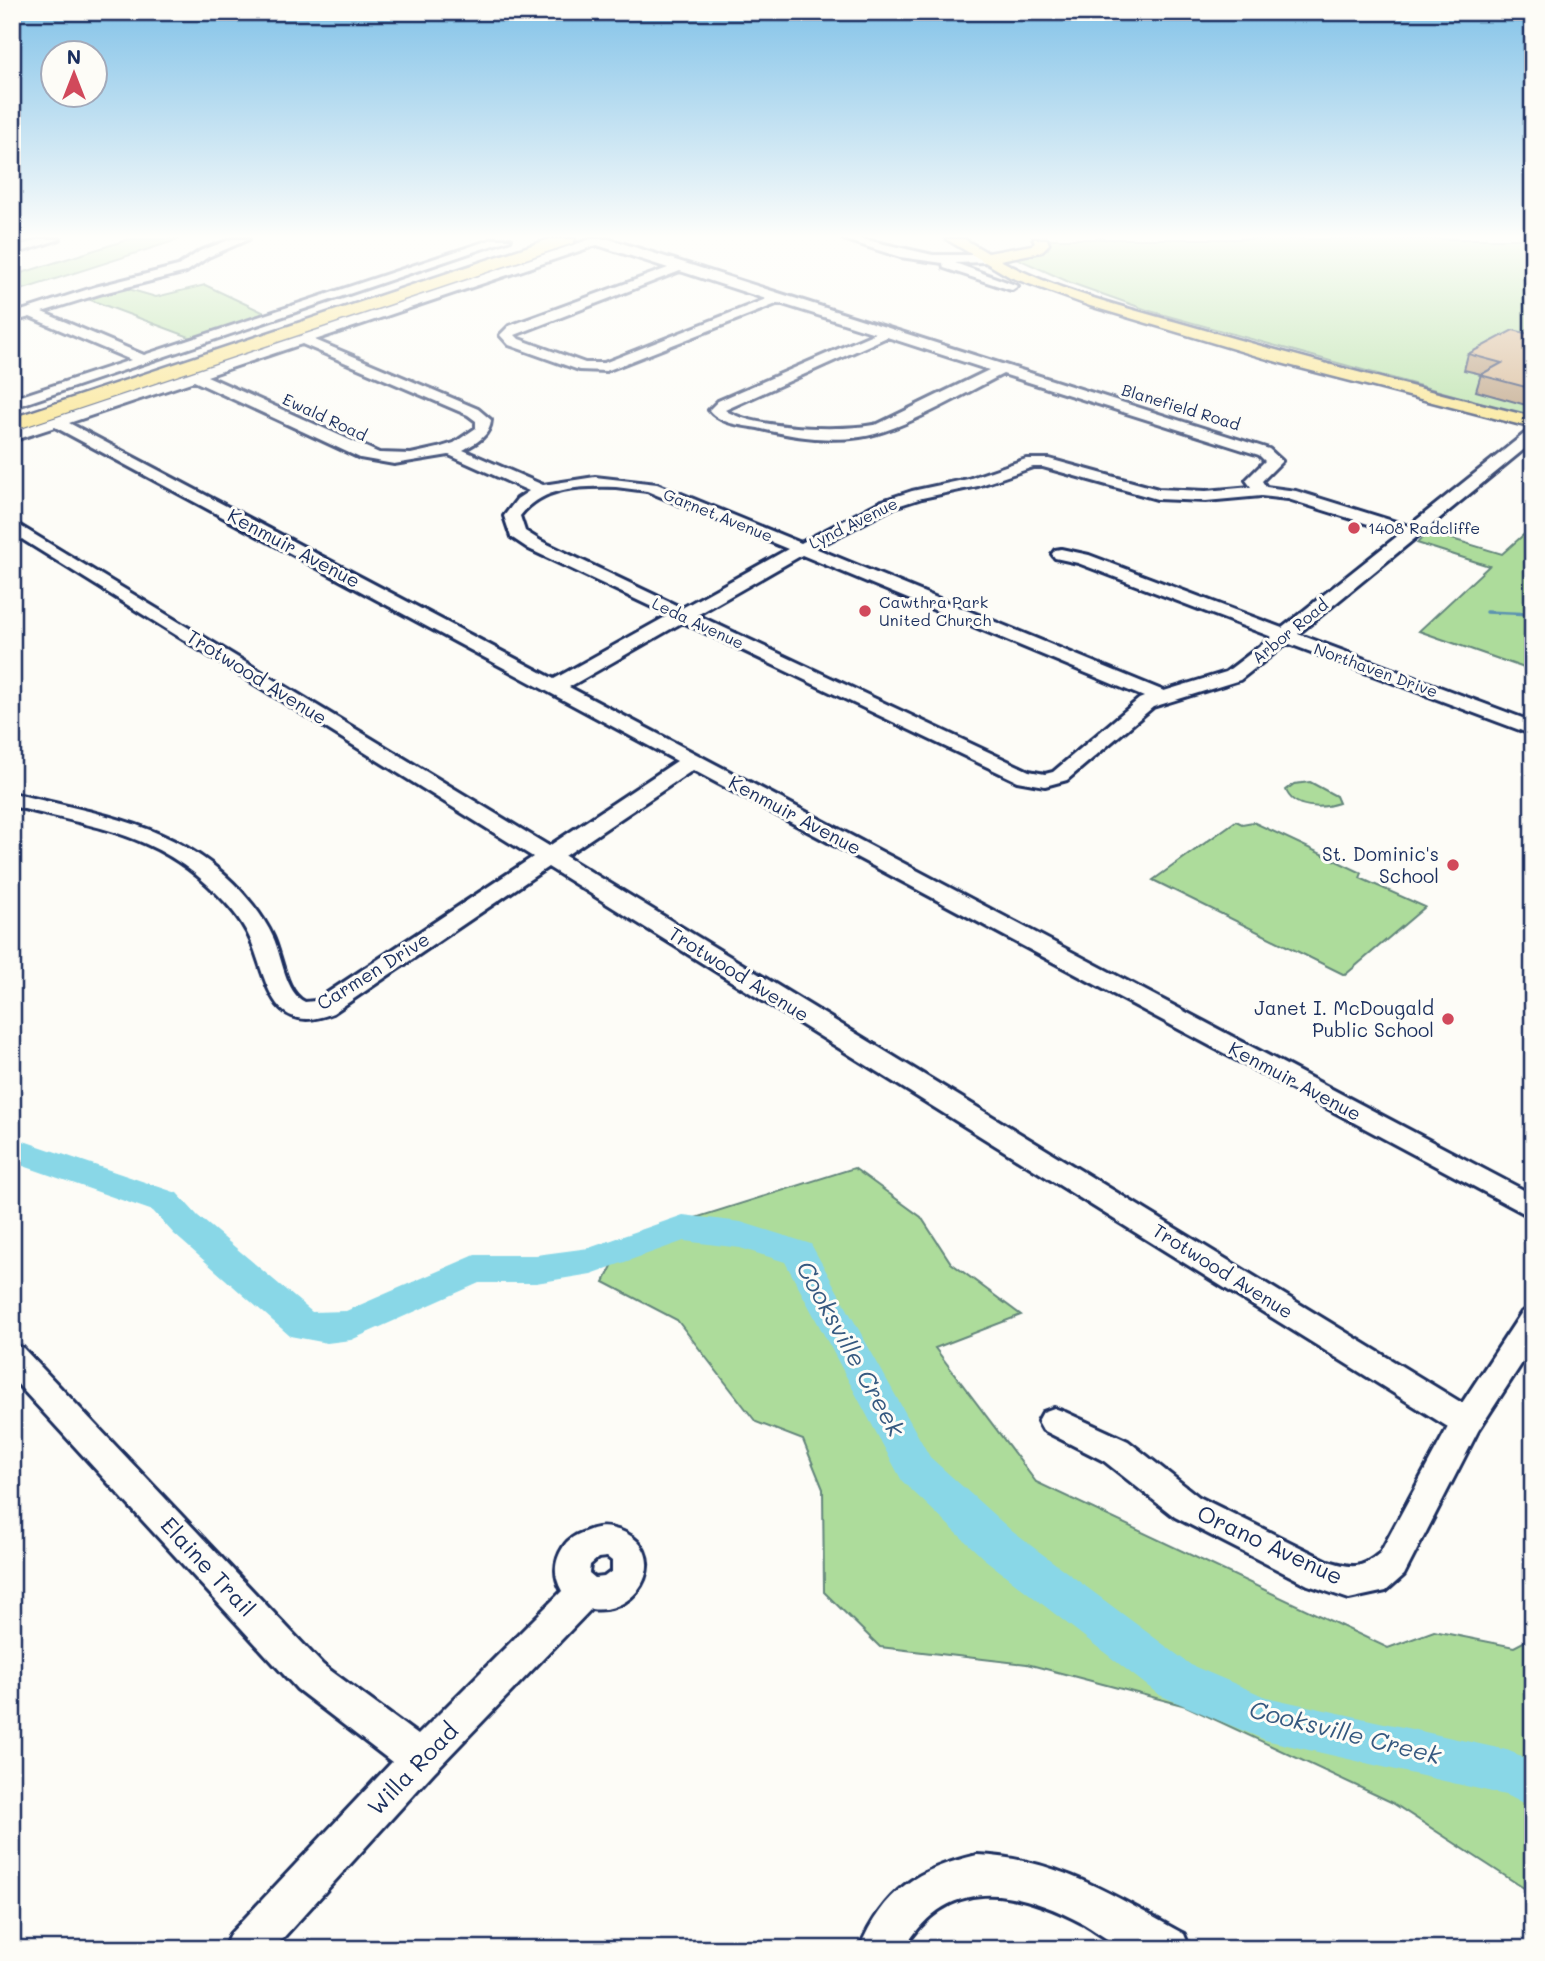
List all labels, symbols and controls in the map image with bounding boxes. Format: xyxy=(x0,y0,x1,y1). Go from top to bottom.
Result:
north arrow xyxy=(38,38,108,108)
text: N xyxy=(67,44,81,69)
street label: Blanefield Road xyxy=(1119,379,1243,435)
street label: Ewald Road xyxy=(280,388,371,445)
street label: Garnet Avenue xyxy=(660,483,776,546)
street label: Lynd Avenue xyxy=(805,492,901,553)
street label: Kenmuir Avenue xyxy=(224,502,365,593)
place label: 1408 Radcliffe xyxy=(1368,517,1480,538)
marker: 1408 Radcliffe xyxy=(1346,520,1362,536)
place label: Cawthra Park United Church xyxy=(879,591,991,630)
street label: Leda Avenue xyxy=(649,592,747,653)
street label: Arbor Road xyxy=(1247,594,1332,668)
marker: Cawthra Park United Church xyxy=(857,603,873,619)
street label: Trotwood Avenue xyxy=(182,623,332,730)
street label: Northaven Drive xyxy=(1311,637,1441,702)
street label: Kenmuir Avenue xyxy=(725,769,866,860)
place label: St. Dominic's School xyxy=(1322,841,1439,888)
marker: St. Dominic's School xyxy=(1445,857,1461,873)
street label: Trotwood Avenue xyxy=(664,920,814,1027)
street label: Carmen Drive xyxy=(312,926,434,1015)
place label: Janet I. McDougald Public School xyxy=(1254,995,1434,1042)
marker: Janet I. McDougald Public School xyxy=(1440,1011,1456,1027)
street label: Kenmuir Avenue xyxy=(1225,1035,1366,1126)
street label: Trotwood Avenue xyxy=(1148,1217,1298,1324)
water label: Cooksville Creek xyxy=(790,1255,913,1443)
street label: Orano Avenue xyxy=(1193,1497,1348,1591)
street label: Elaine Trail xyxy=(155,1510,263,1623)
water label: Cooksville Creek xyxy=(1246,1693,1446,1771)
street label: Willa Road xyxy=(361,1716,464,1821)

